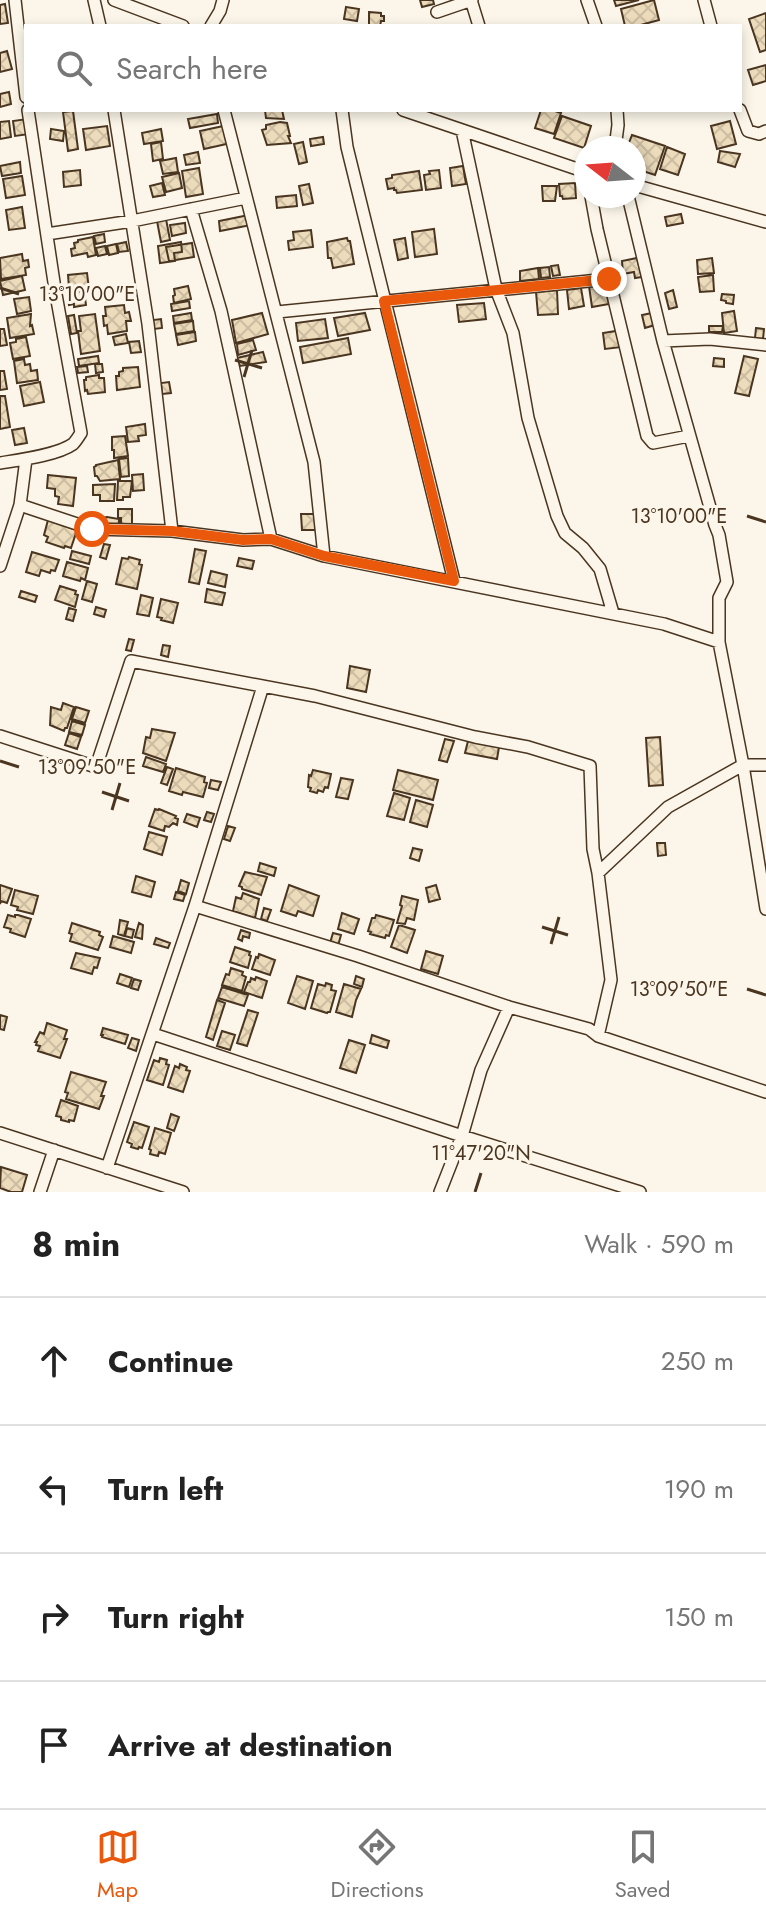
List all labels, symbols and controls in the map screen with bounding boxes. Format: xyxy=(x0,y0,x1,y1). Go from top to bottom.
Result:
search box xyxy=(24,24,742,112)
icon: search xyxy=(52,46,96,90)
text: Search here xyxy=(116,47,268,90)
north arrow xyxy=(574,136,646,208)
route end xyxy=(591,261,627,297)
text: 13°10'00"E xyxy=(39,280,135,309)
text: 13°10'00"E xyxy=(631,502,727,531)
route start xyxy=(74,511,110,547)
text: 13°09'50"E xyxy=(38,753,136,782)
text: 13°09'50"E xyxy=(630,975,728,1004)
text: 11°47'20"N xyxy=(431,1139,531,1168)
text: 8 min xyxy=(32,1220,120,1269)
text: Walk · 590 m xyxy=(584,1225,734,1263)
icon: ahead xyxy=(32,1339,76,1383)
text: Continue xyxy=(108,1340,234,1383)
text: 250 m xyxy=(661,1342,734,1380)
icon: left xyxy=(32,1467,76,1511)
text: Turn left xyxy=(108,1468,223,1511)
text: 190 m xyxy=(664,1470,734,1508)
icon: right xyxy=(32,1595,76,1639)
text: Turn right xyxy=(108,1596,244,1639)
text: 150 m xyxy=(664,1598,734,1636)
icon: arrive xyxy=(32,1723,76,1767)
text: Arrive at destination xyxy=(108,1724,393,1767)
tab: Map xyxy=(96,1825,140,1905)
tab: Directions xyxy=(331,1825,424,1905)
tab: Saved xyxy=(615,1825,670,1905)

